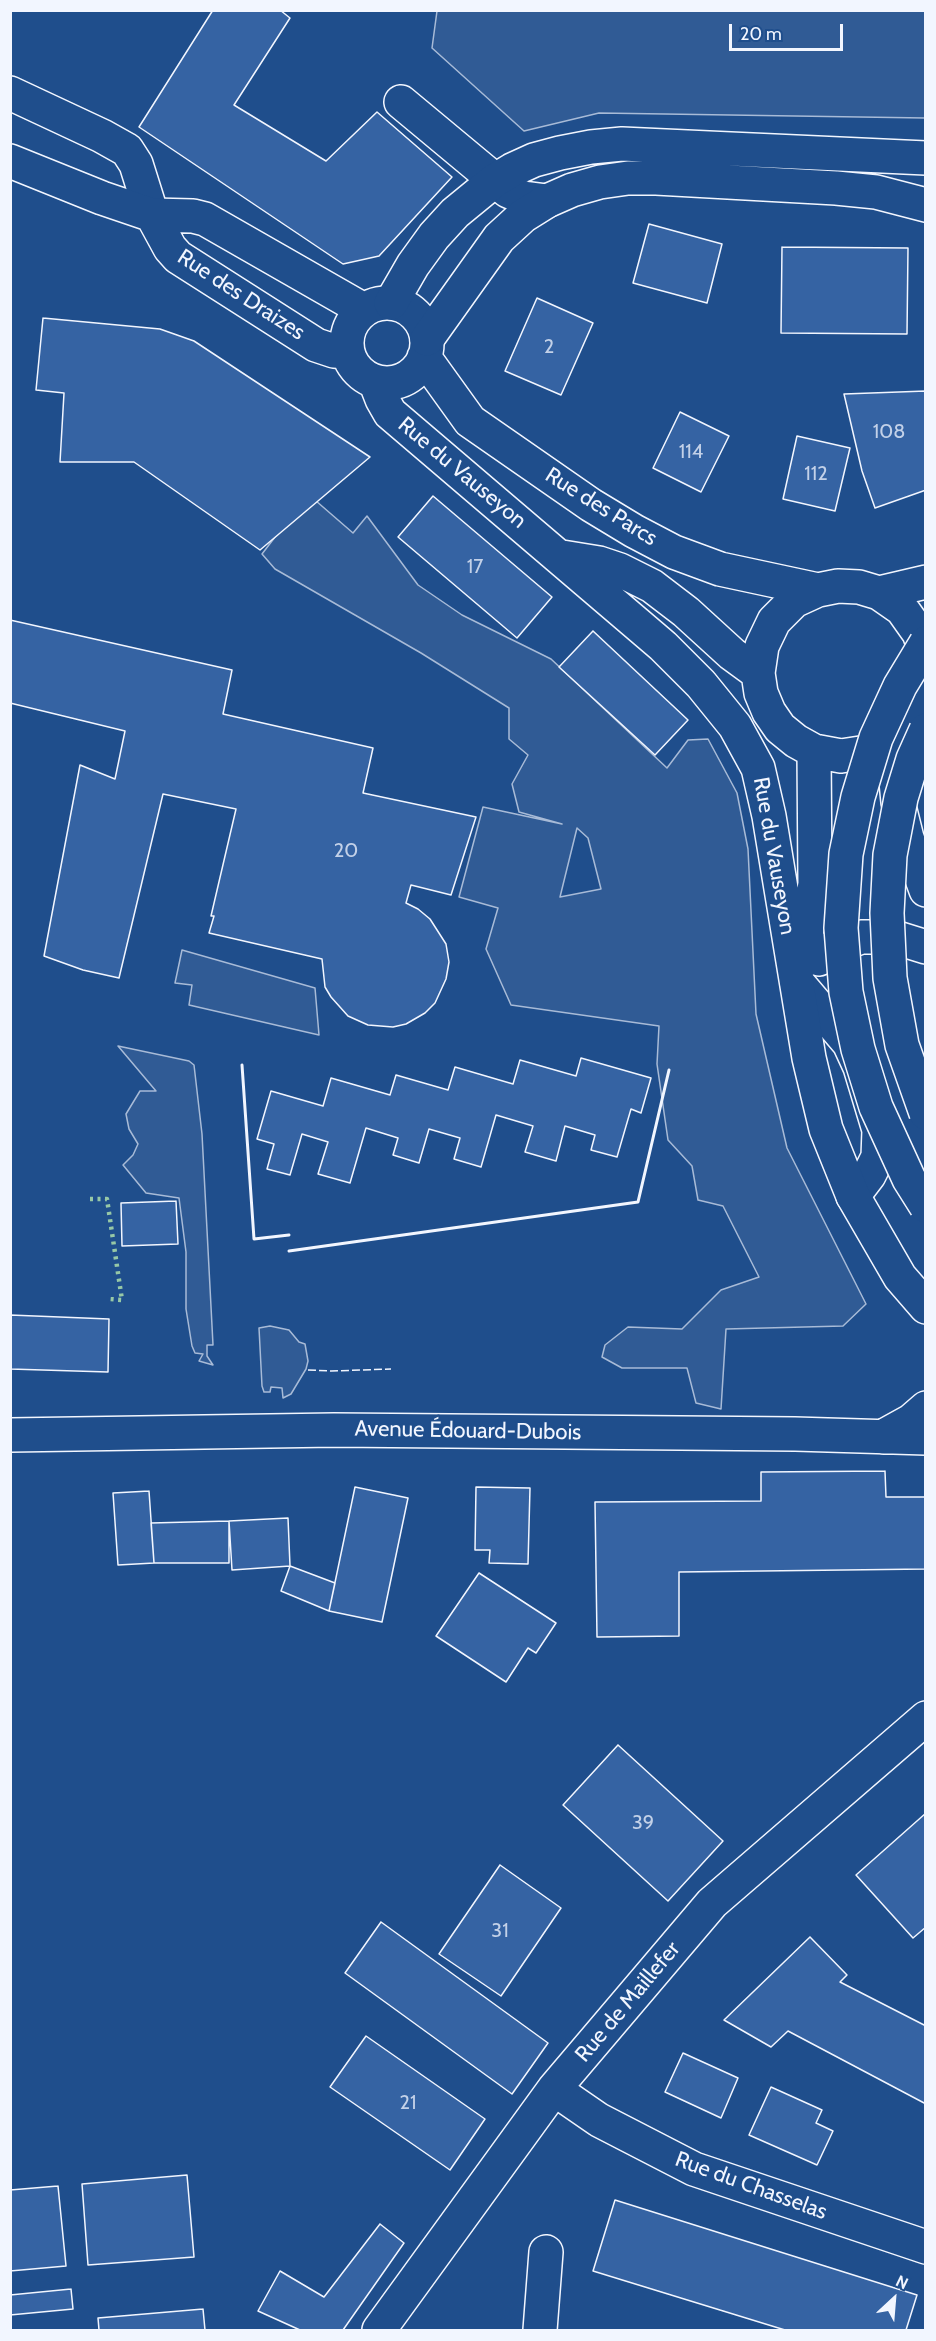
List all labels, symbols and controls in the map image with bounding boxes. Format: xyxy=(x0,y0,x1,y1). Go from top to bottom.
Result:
scale bar xyxy=(732,12,846,50)
text: 20 m xyxy=(740,23,782,45)
street label: Rue des Draizes xyxy=(172,244,310,346)
house number: 2 xyxy=(544,335,554,359)
street label: Rue du Vauseyon xyxy=(392,412,532,534)
house number: 108 xyxy=(873,420,905,444)
house number: 114 xyxy=(679,440,703,464)
street label: Rue des Parcs xyxy=(540,462,662,552)
house number: 112 xyxy=(804,462,828,486)
house number: 17 xyxy=(467,555,483,579)
street label: Rue du Vauseyon xyxy=(747,775,801,937)
house number: 20 xyxy=(334,839,358,863)
street label: Avenue Édouard-Dubois xyxy=(354,1416,582,1446)
house number: 39 xyxy=(632,1811,654,1835)
house number: 31 xyxy=(491,1919,509,1943)
street label: Rue de Maillefer xyxy=(570,1936,686,2068)
house number: 21 xyxy=(400,2091,416,2115)
street label: Rue du Chasselas xyxy=(671,2146,831,2226)
north arrow xyxy=(864,2269,924,2329)
text: N xyxy=(893,2271,911,2293)

